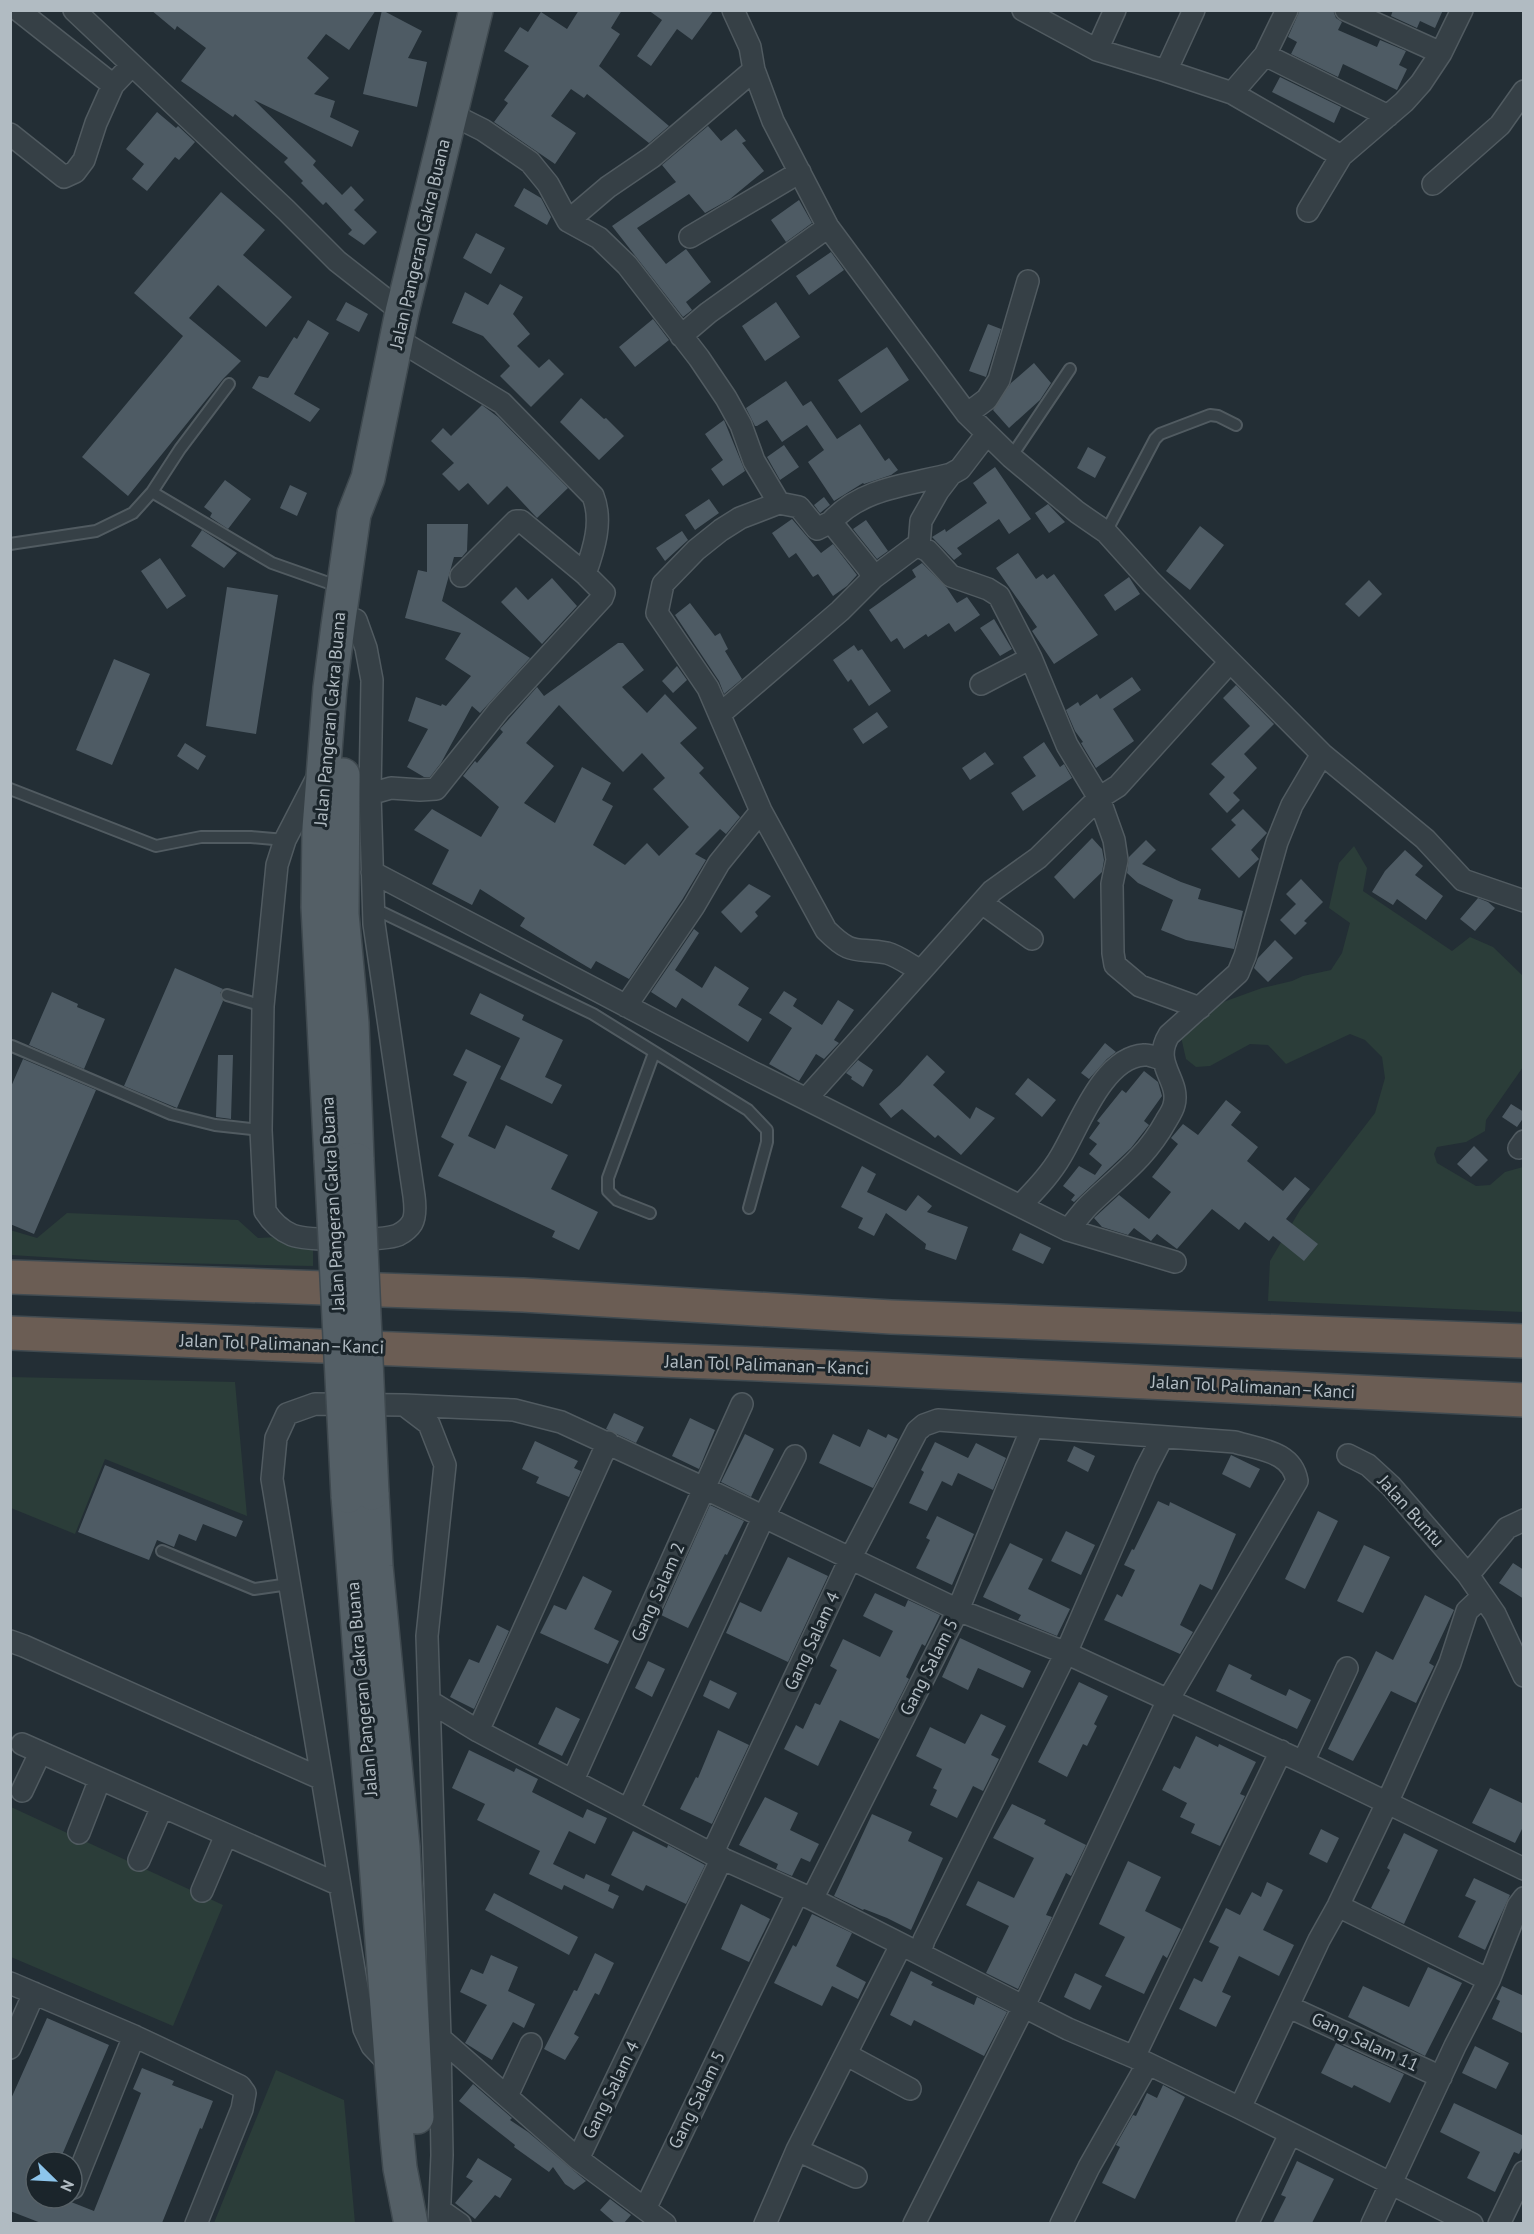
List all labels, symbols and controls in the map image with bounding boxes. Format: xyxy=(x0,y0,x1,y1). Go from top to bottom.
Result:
street label: Jalan Pangeran Cakra Buana xyxy=(384,137,455,352)
street label: Jalan Pangeran Cakra Buana xyxy=(309,611,350,828)
street label: Jalan Pangeran Cakra Buana xyxy=(315,1096,350,1313)
street label: Jalan Tol Palimanan–Kanci xyxy=(178,1328,385,1359)
street label: Jalan Tol Palimanan–Kanci xyxy=(663,1349,870,1380)
street label: Jalan Tol Palimanan–Kanci xyxy=(1149,1370,1356,1403)
street label: Jalan Buntu xyxy=(1372,1469,1450,1551)
street label: Gang Salam 2 xyxy=(625,1539,690,1645)
street label: Jalan Pangeran Cakra Buana xyxy=(341,1581,382,1798)
street label: Gang Salam 4 xyxy=(779,1588,844,1694)
street label: Gang Salam 5 xyxy=(894,1614,963,1719)
street label: Gang Salam 11 xyxy=(1308,2007,1423,2076)
street label: Gang Salam 4 xyxy=(577,2037,644,2143)
street label: Gang Salam 5 xyxy=(663,2047,730,2153)
north arrow xyxy=(24,2150,84,2210)
text: N xyxy=(56,2177,79,2195)

